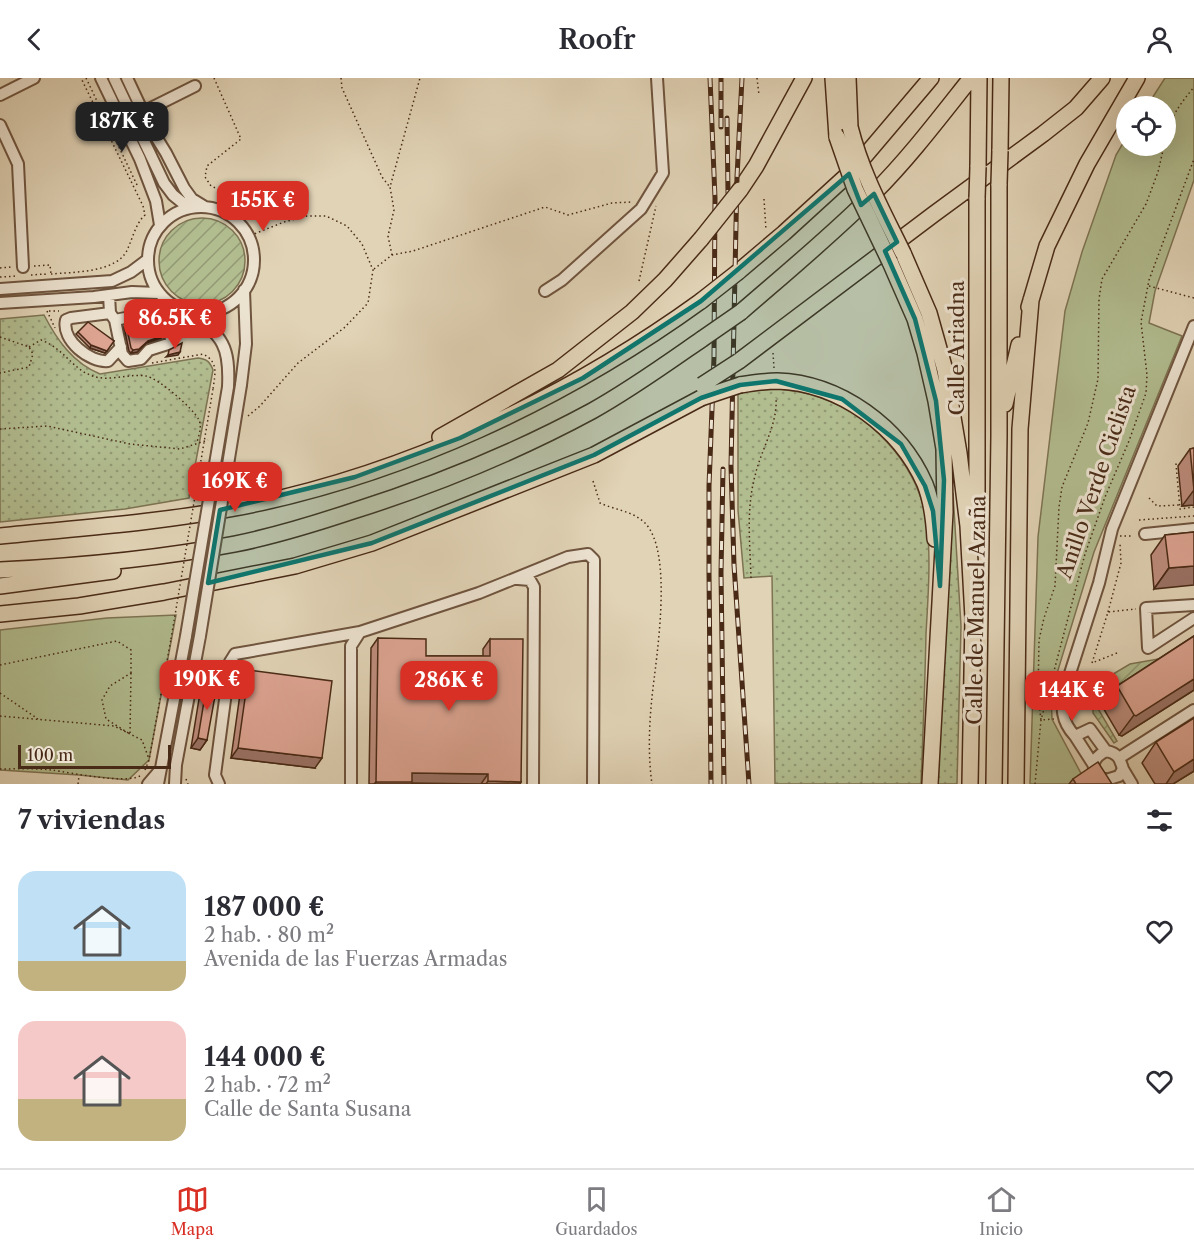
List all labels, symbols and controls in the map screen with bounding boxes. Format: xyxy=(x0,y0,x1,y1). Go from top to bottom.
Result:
icon: back xyxy=(18,23,51,56)
text: Roofr xyxy=(558,23,636,56)
icon: person xyxy=(1143,23,1176,56)
map controls xyxy=(1116,96,1176,156)
button: locate xyxy=(1116,96,1176,156)
pin: 187K € xyxy=(73,102,171,153)
text: 187K € xyxy=(90,109,154,133)
pin: 155K € xyxy=(214,181,312,232)
text: 155K € xyxy=(231,188,295,212)
street label: Calle Ariadna xyxy=(944,280,969,416)
pin: 86.5K € xyxy=(120,299,230,350)
text: 86.5K € xyxy=(138,306,212,330)
street label: Anillo Verde Ciclista xyxy=(1051,381,1141,583)
pin: 169K € xyxy=(186,462,284,513)
text: 169K € xyxy=(202,469,268,493)
street label: Calle de Manuel Azaña xyxy=(961,494,991,725)
pin: 190K € xyxy=(158,660,256,711)
pin: 286K € xyxy=(400,661,498,712)
text: 190K € xyxy=(174,667,240,691)
text: 286K € xyxy=(414,668,484,692)
pin: 144K € xyxy=(1023,671,1121,722)
text: 144K € xyxy=(1039,678,1105,702)
scale bar xyxy=(18,742,171,770)
text: 100 m xyxy=(27,745,73,765)
text: 7 viviendas xyxy=(18,804,165,836)
icon: filters xyxy=(1143,804,1176,837)
text: 187 000 € xyxy=(204,891,325,923)
icon: home xyxy=(66,895,138,967)
icon: heart xyxy=(1143,915,1176,948)
text: 2 hab. · 80 m² xyxy=(204,923,334,947)
text: Avenida de las Fuerzas Armadas xyxy=(204,947,508,971)
text: 144 000 € xyxy=(204,1041,326,1073)
icon: home xyxy=(66,1045,138,1117)
icon: heart xyxy=(1143,1065,1176,1098)
text: 2 hab. · 72 m² xyxy=(204,1073,331,1097)
text: Calle de Santa Susana xyxy=(204,1097,411,1121)
tab: Mapa xyxy=(171,1183,214,1239)
tab: Guardados xyxy=(555,1183,638,1239)
tab: Inicio xyxy=(979,1183,1023,1239)

